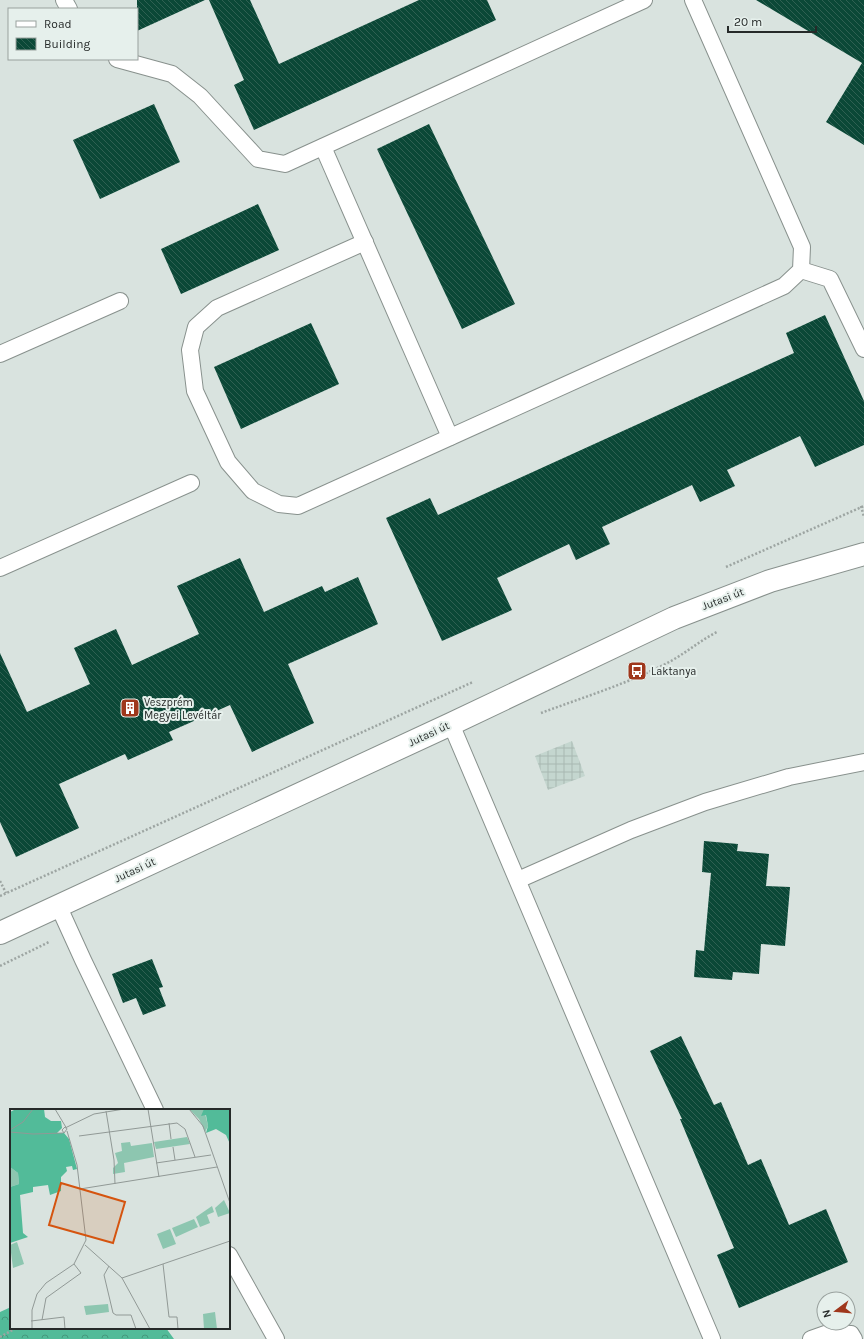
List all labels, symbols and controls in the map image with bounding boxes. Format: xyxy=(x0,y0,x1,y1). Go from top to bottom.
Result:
legend xyxy=(8,8,138,60)
scale bar xyxy=(728,8,816,34)
text: 20 m xyxy=(734,15,762,29)
text: Road xyxy=(44,17,72,31)
text: Building xyxy=(44,37,91,51)
street label: Jutasi út xyxy=(700,585,746,613)
bus stop icon: Laktanya xyxy=(626,660,648,682)
place label: Laktanya xyxy=(651,665,696,678)
place label: Veszprém Megyei Levéltár xyxy=(144,696,221,722)
building icon: Veszprém Megyei Levéltár xyxy=(119,697,141,719)
street label: Jutasi út xyxy=(406,719,452,749)
street label: Jutasi út xyxy=(112,855,158,885)
inset map xyxy=(10,1109,230,1329)
north arrow xyxy=(816,1291,856,1331)
text: N xyxy=(820,1308,834,1319)

